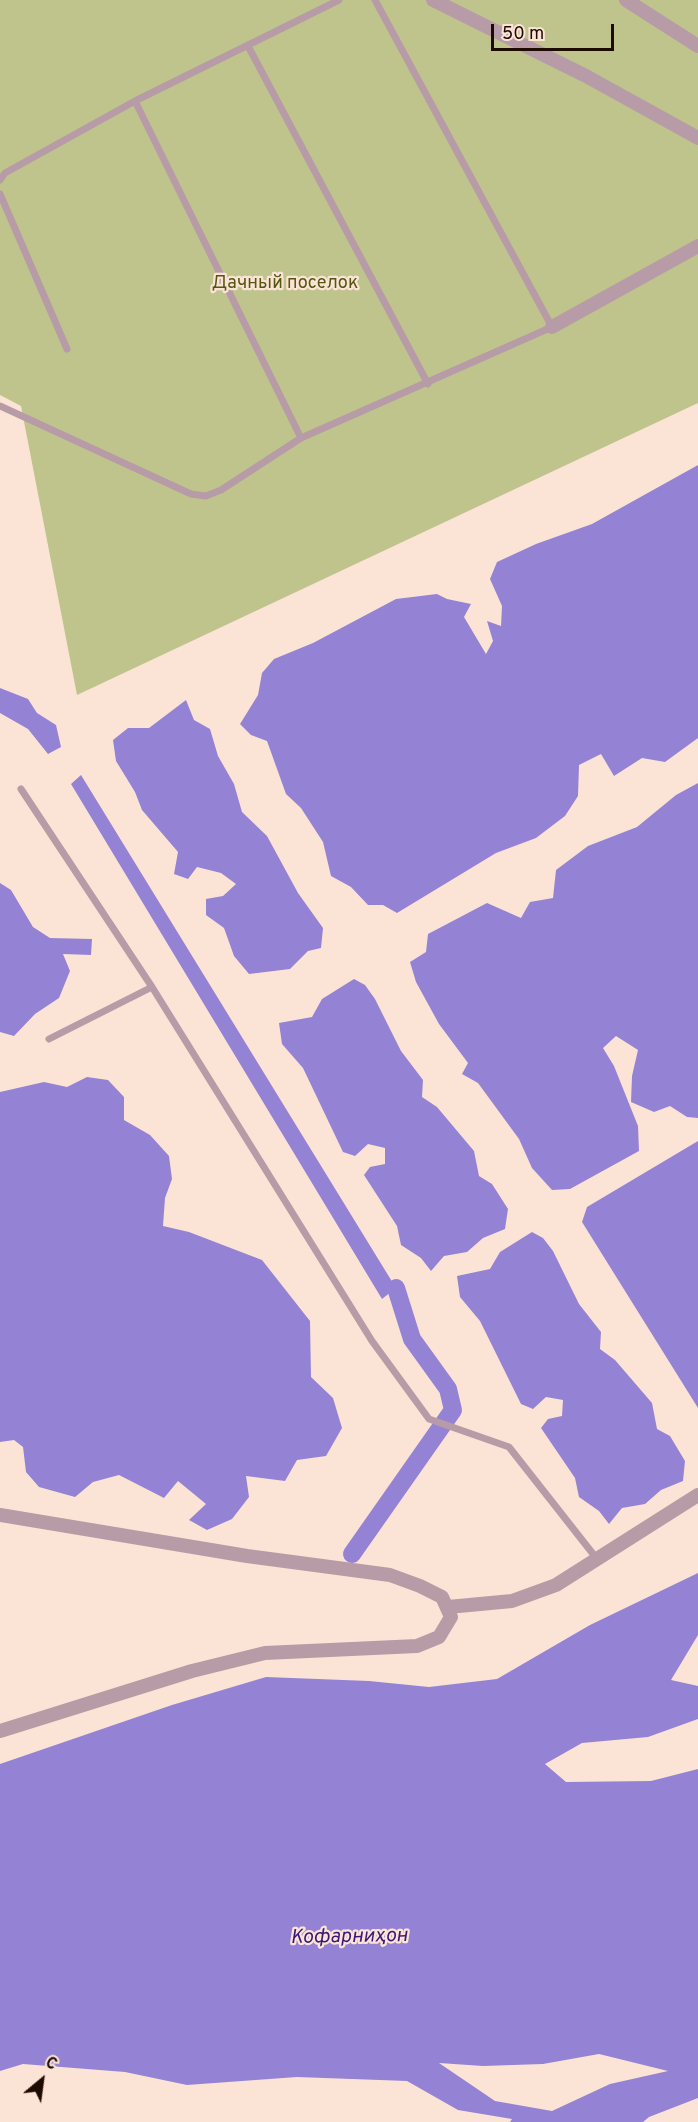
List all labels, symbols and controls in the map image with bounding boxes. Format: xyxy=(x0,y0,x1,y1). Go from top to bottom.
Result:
scale bar xyxy=(494,12,617,50)
text: 50 m xyxy=(502,23,544,46)
park label: Дачный поселок xyxy=(212,273,358,295)
water label: Кофарниҳон xyxy=(290,1925,408,1951)
north arrow xyxy=(12,2050,72,2110)
text: С xyxy=(41,2053,60,2075)

